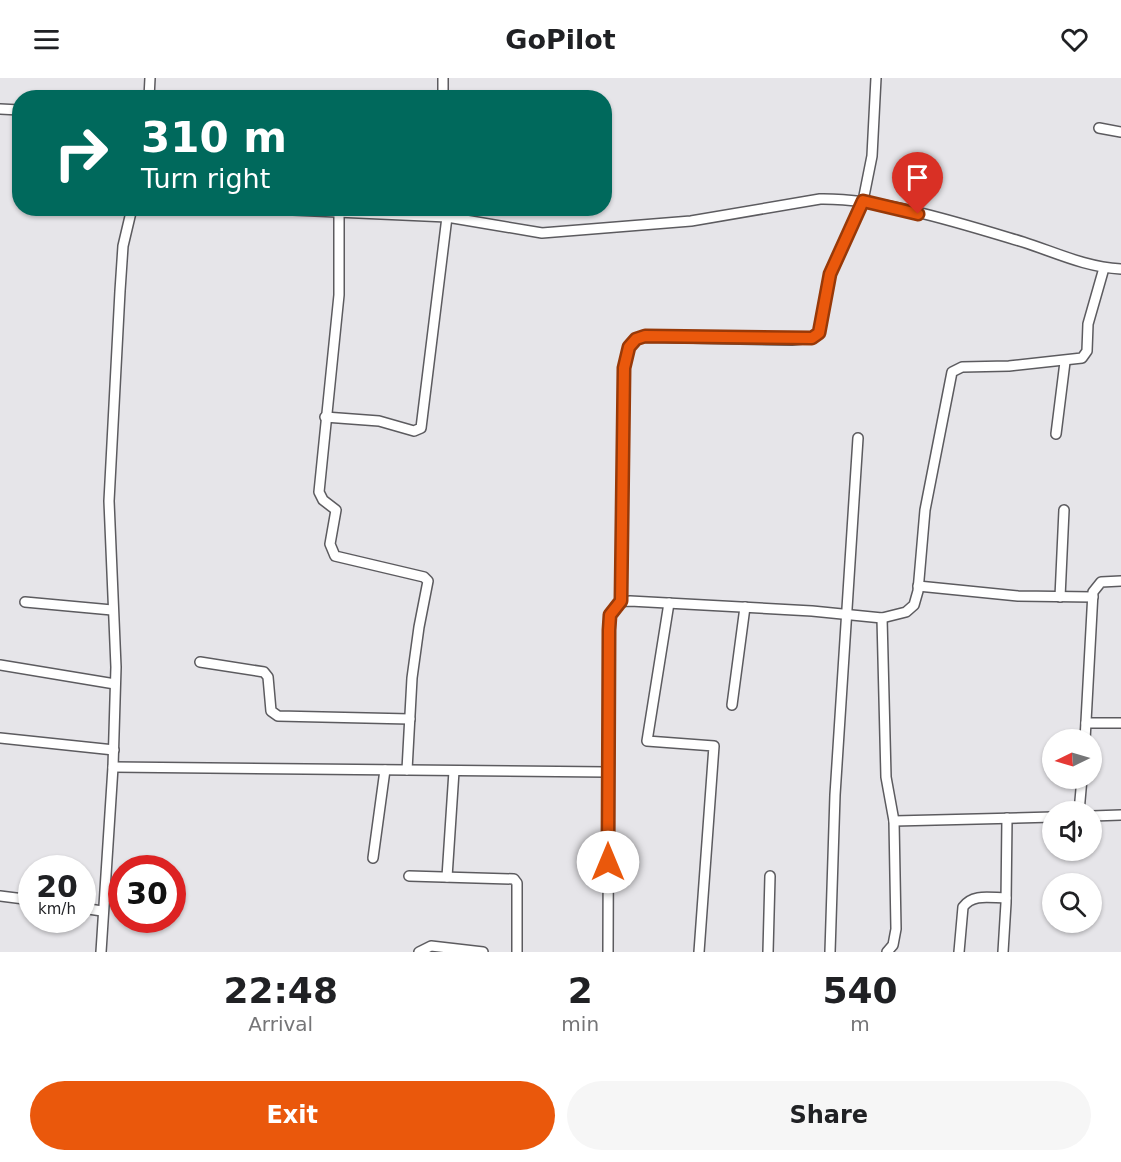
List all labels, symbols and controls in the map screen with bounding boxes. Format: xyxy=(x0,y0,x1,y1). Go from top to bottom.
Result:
icon: menu xyxy=(30,23,63,56)
icon: heart xyxy=(1058,23,1091,56)
text: GoPilot xyxy=(505,24,616,55)
text: 310 m xyxy=(141,113,287,162)
icon: right xyxy=(42,114,120,192)
pin xyxy=(892,152,943,214)
icon: arrive xyxy=(901,161,934,194)
text: Turn right xyxy=(141,163,270,194)
north arrow xyxy=(1042,729,1102,789)
map controls xyxy=(1042,729,1102,933)
button: sound xyxy=(1042,801,1102,861)
position arrow xyxy=(576,830,640,894)
speed limit sign: 30 xyxy=(108,855,186,933)
text: 20 xyxy=(36,869,78,904)
button: search xyxy=(1042,873,1102,933)
text: km/h xyxy=(38,900,76,918)
text: 22:48 xyxy=(223,970,338,1011)
text: 2 xyxy=(568,970,593,1011)
text: 540 xyxy=(822,970,898,1011)
text: Arrival xyxy=(248,1012,313,1036)
text: min xyxy=(561,1012,599,1036)
text: m xyxy=(850,1012,870,1036)
button: Exit xyxy=(30,1081,555,1150)
button: Share xyxy=(567,1081,1091,1150)

